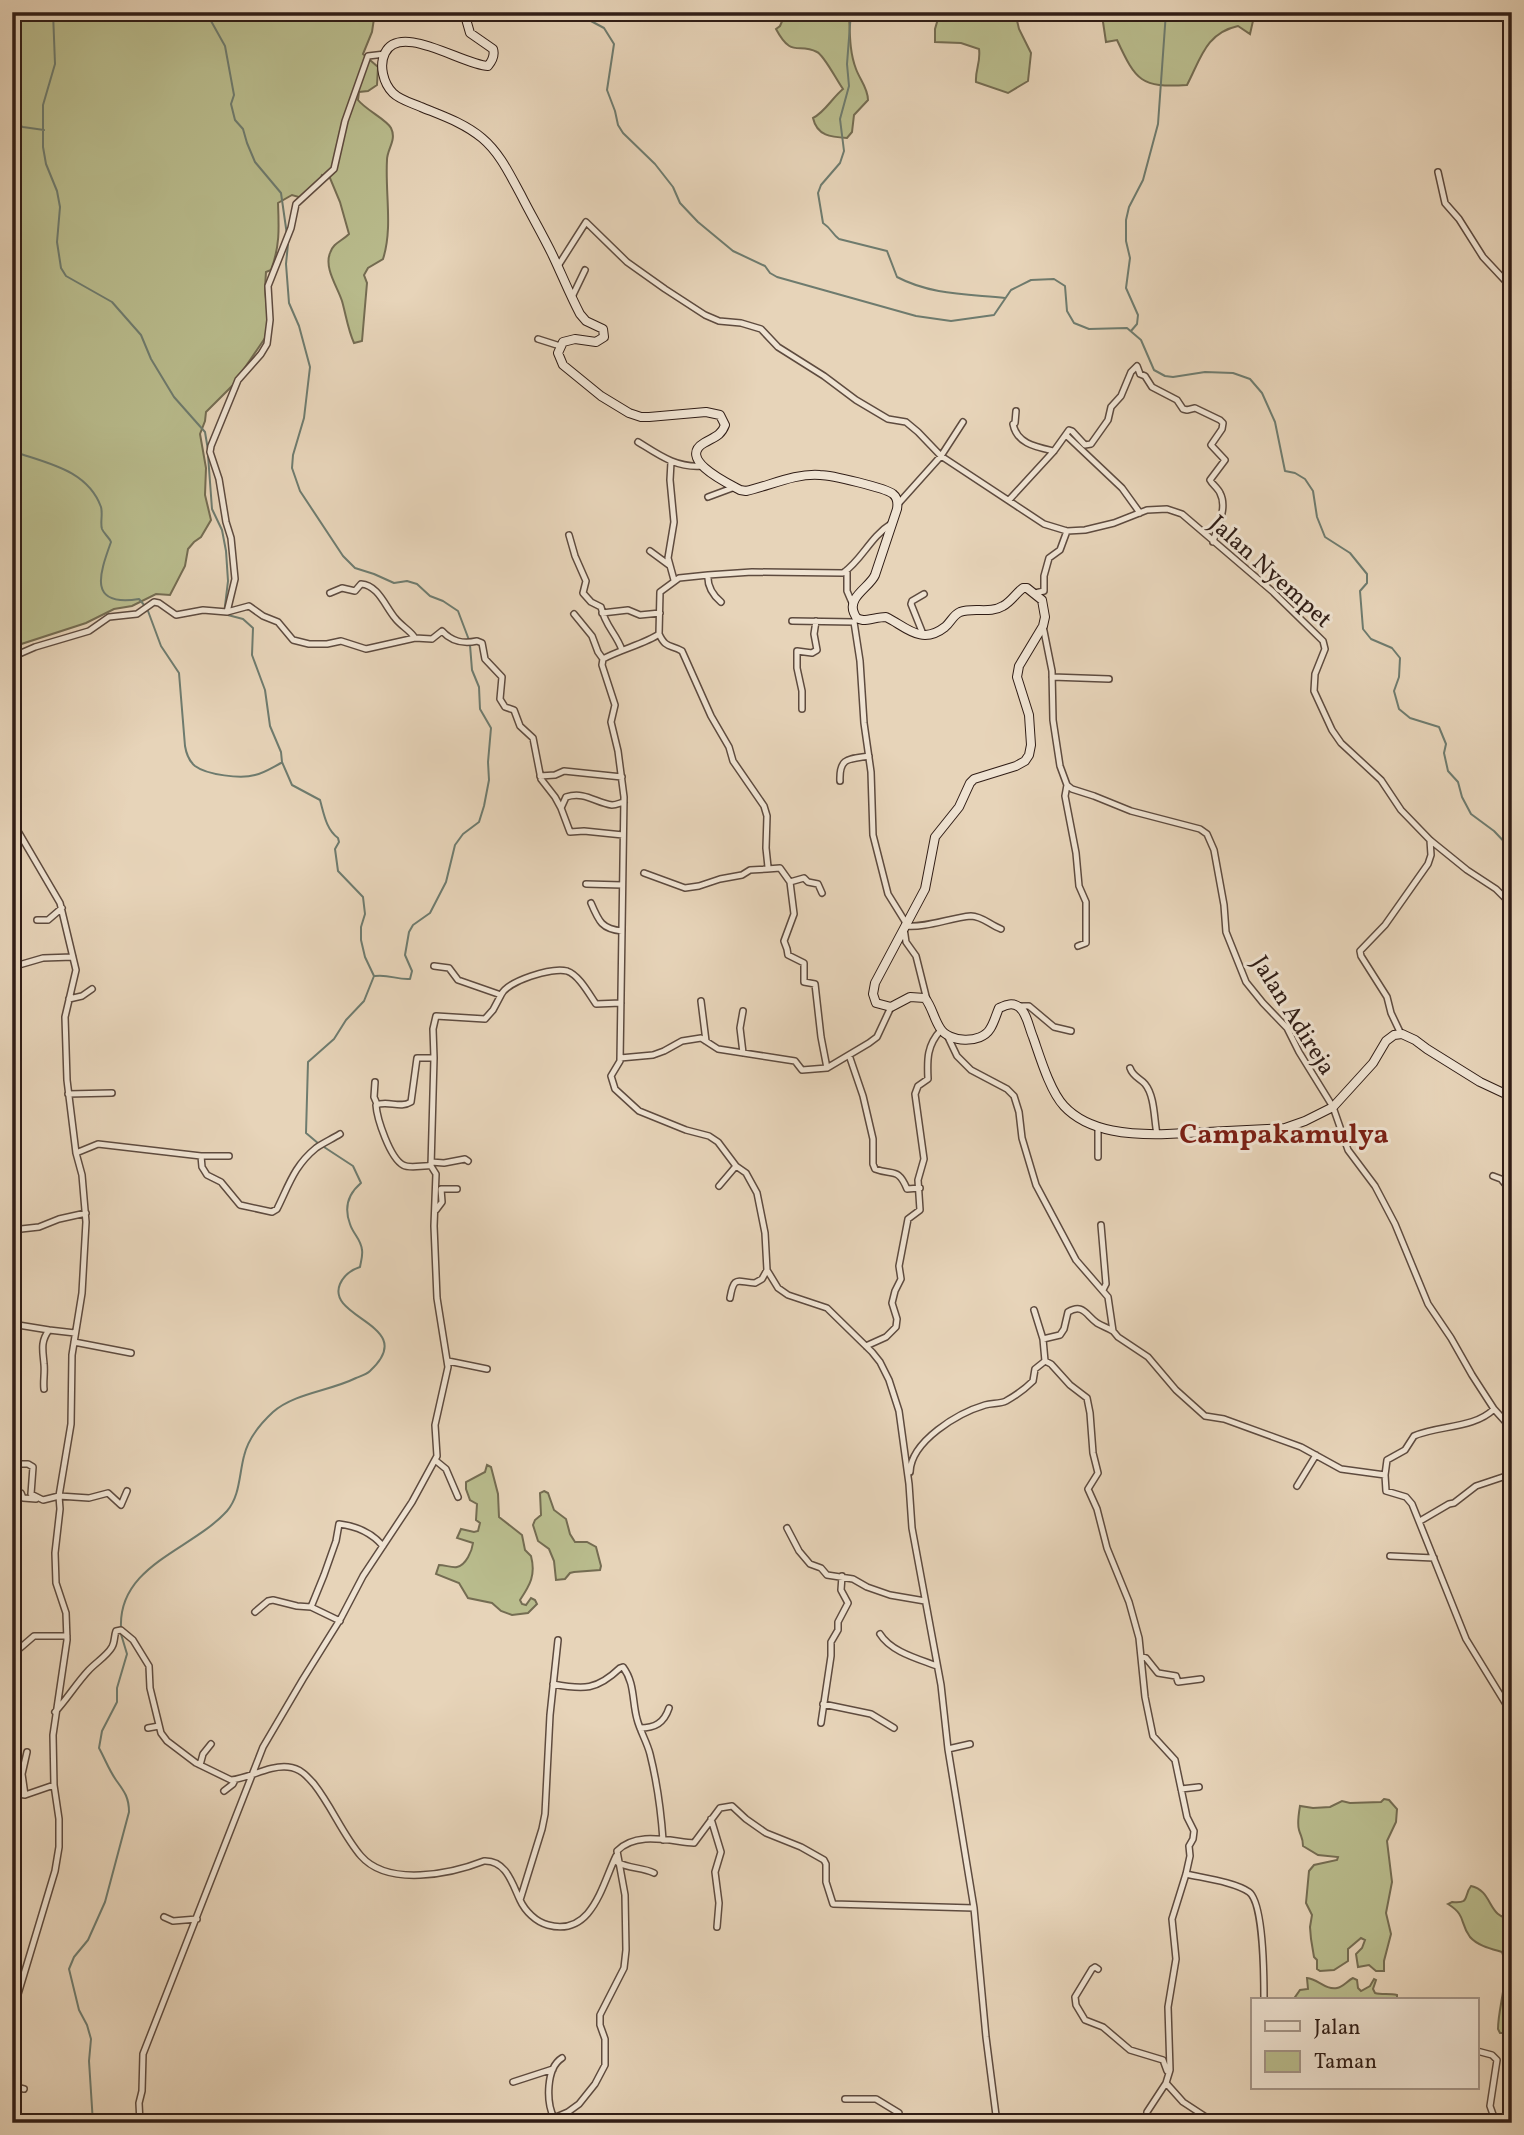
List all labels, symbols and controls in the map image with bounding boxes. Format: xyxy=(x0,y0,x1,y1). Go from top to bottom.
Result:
street label: Jalan Nyempet xyxy=(1201,508,1339,637)
street label: Jalan Adireja xyxy=(1242,950,1343,1083)
district label: Campakamulya xyxy=(1179,1116,1389,1155)
legend xyxy=(1251,1998,1478,2090)
text: Jalan xyxy=(1314,2014,1361,2043)
text: Taman xyxy=(1314,2048,1377,2077)

